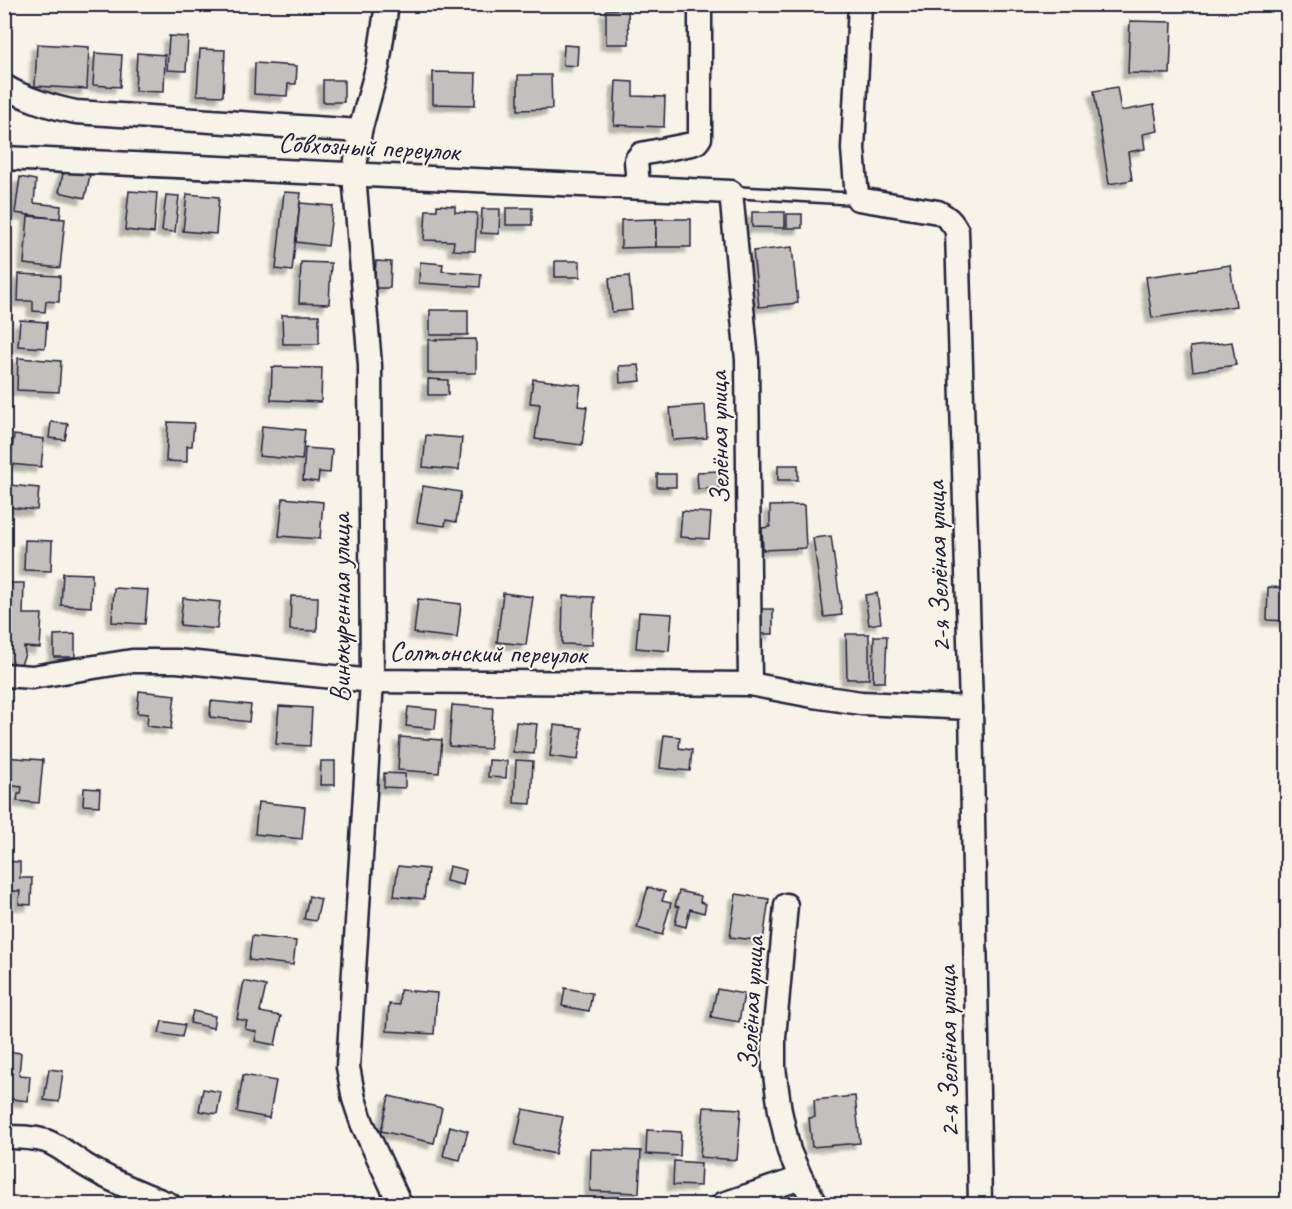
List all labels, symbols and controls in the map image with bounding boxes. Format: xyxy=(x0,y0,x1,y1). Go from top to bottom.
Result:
street label: Совхозный переулок xyxy=(278,124,463,169)
street label: Зелёная улица xyxy=(700,369,737,505)
street label: 2-я Зелёная улица xyxy=(917,479,958,654)
street label: Винокуренная улица xyxy=(323,511,358,702)
street label: Солтонский переулок xyxy=(389,633,589,672)
street label: Зелёная улица xyxy=(730,934,772,1070)
street label: 2-я Зелёная улица xyxy=(928,964,966,1138)

